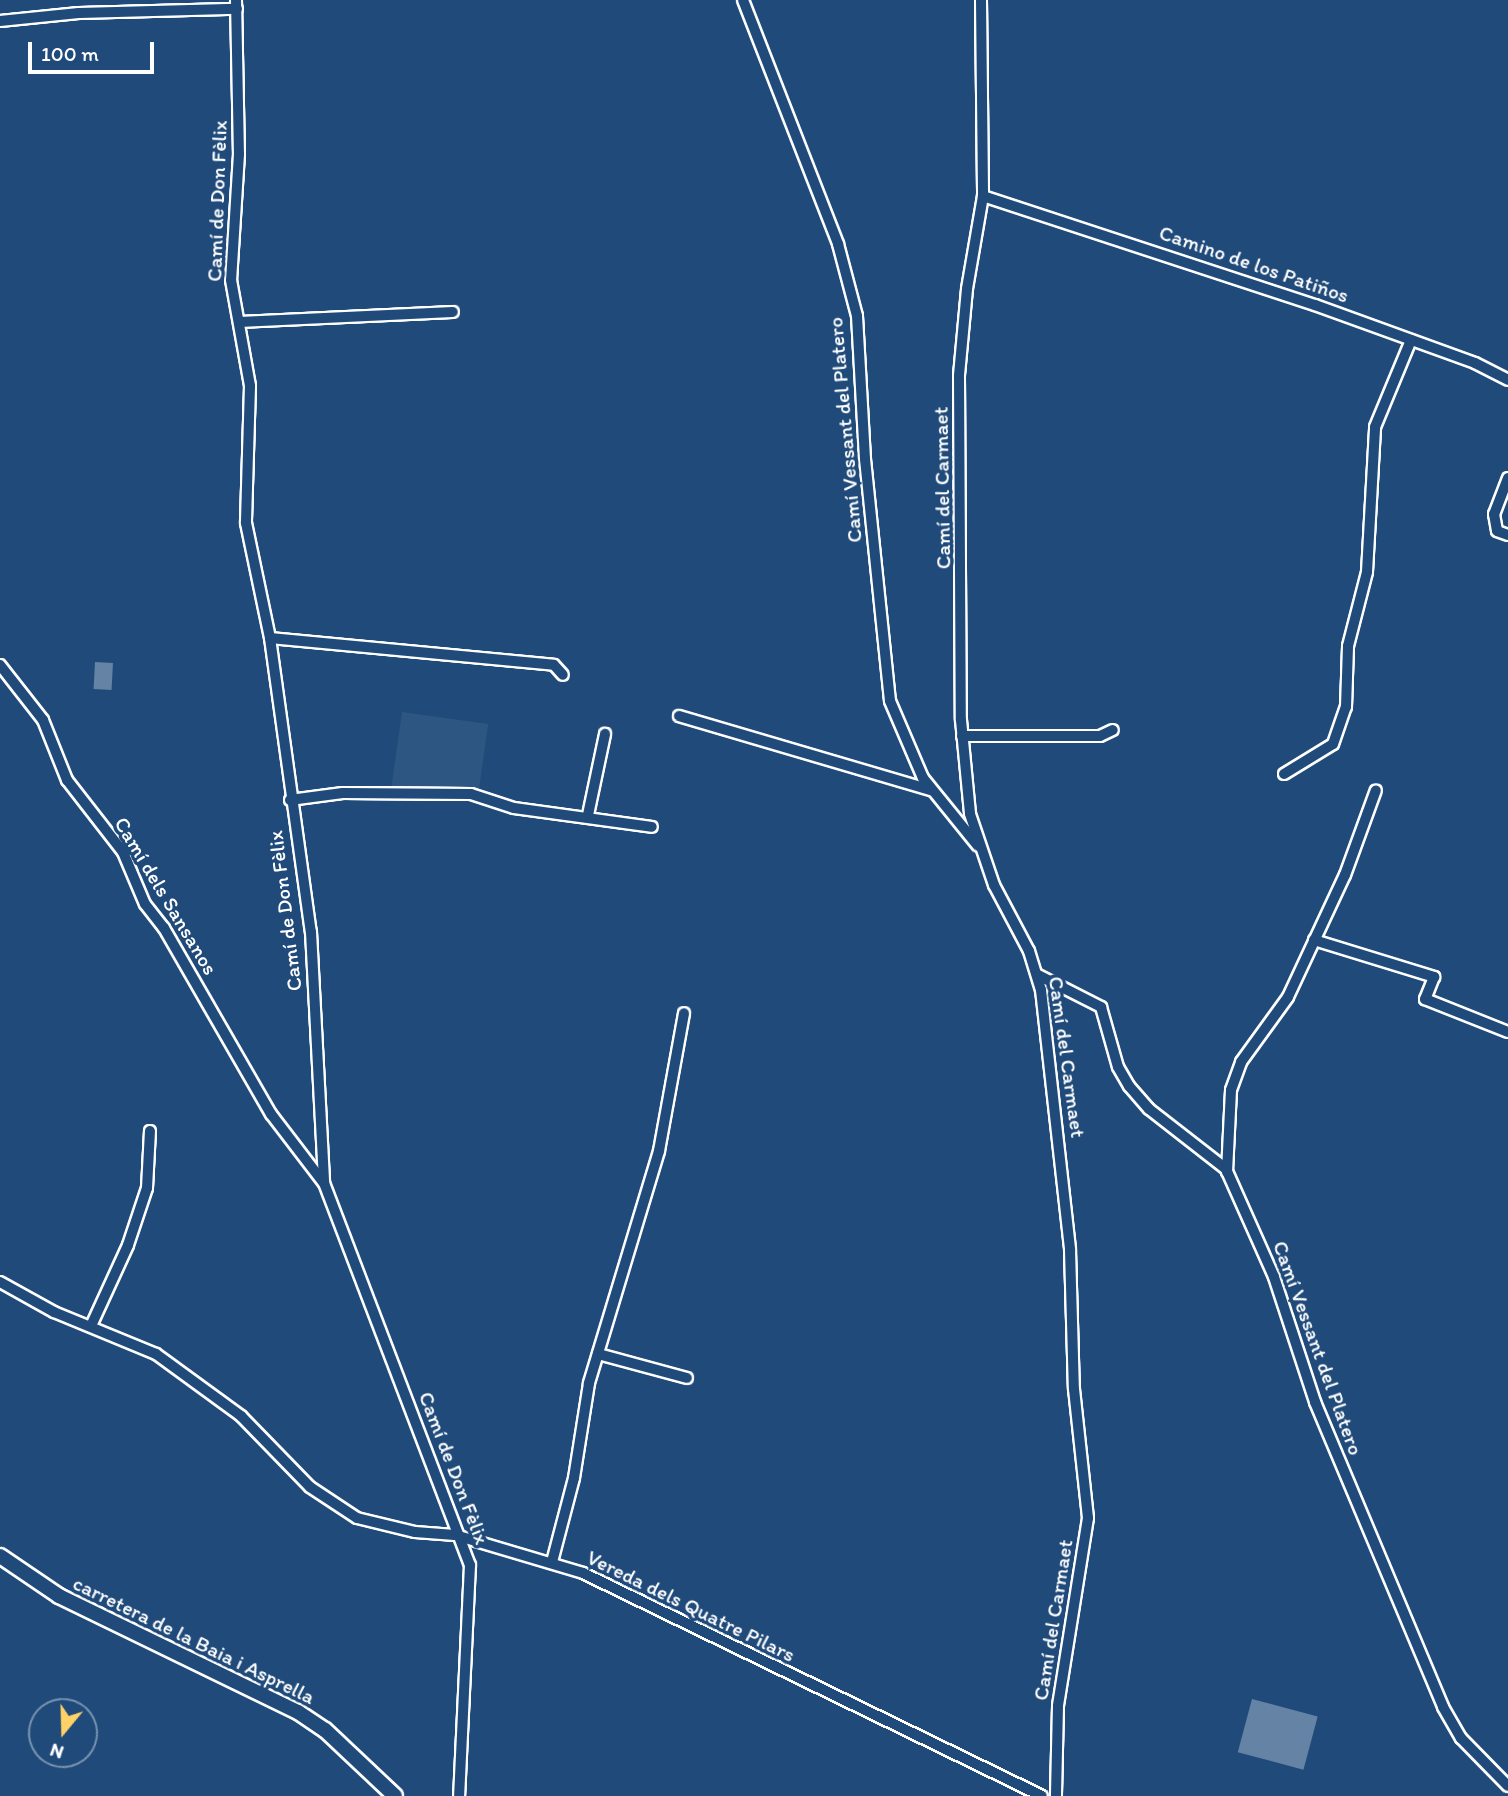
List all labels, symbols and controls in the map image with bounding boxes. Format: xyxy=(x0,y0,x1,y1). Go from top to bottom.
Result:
scale bar xyxy=(32,28,158,72)
text: 100 m xyxy=(41,41,99,66)
street label: Camí de Don Fèlix xyxy=(202,120,232,282)
street label: Camino de los Patiños xyxy=(1156,220,1352,308)
street label: Camí Vessant del Platero xyxy=(823,317,867,543)
street label: Camí del Carmaet xyxy=(928,407,956,569)
street label: Camí dels Sansanos xyxy=(109,812,223,980)
street label: Camí de Don Fèlix xyxy=(263,830,307,992)
street label: Camí del Carmaet xyxy=(1043,975,1091,1139)
street label: Camí Vessant del Platero xyxy=(1268,1238,1368,1458)
street label: Camí de Don Fèlix xyxy=(413,1388,495,1548)
street label: Camí del Carmaet xyxy=(1028,1538,1078,1702)
street label: Vereda dels Quatre Pilars xyxy=(583,1545,799,1667)
street label: carretera de la Baia i Asprella xyxy=(69,1570,319,1710)
north arrow xyxy=(28,1698,98,1768)
text: N xyxy=(47,1738,66,1764)

